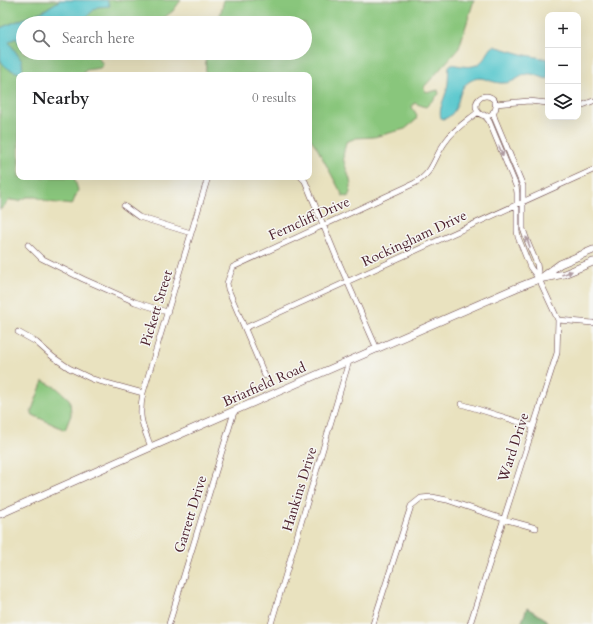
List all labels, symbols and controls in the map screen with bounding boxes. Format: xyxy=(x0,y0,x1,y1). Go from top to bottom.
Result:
map controls xyxy=(545,12,581,120)
button: + xyxy=(545,12,581,48)
search box xyxy=(16,16,312,60)
icon: search xyxy=(30,27,52,49)
text: Search here xyxy=(62,28,135,48)
button: − xyxy=(545,48,581,84)
button: layers xyxy=(545,84,581,120)
text: Nearby xyxy=(32,87,89,110)
text: 0 results xyxy=(252,89,296,107)
one-way arrow xyxy=(498,145,504,156)
street label: Ferncliff Drive xyxy=(265,192,353,245)
street label: Rockingham Drive xyxy=(359,206,470,271)
one-way arrow xyxy=(524,236,530,248)
street label: Pickett Street xyxy=(136,267,177,349)
one-way arrow xyxy=(561,269,573,275)
street label: Briarfield Road xyxy=(219,357,309,411)
street label: Ward Drive xyxy=(493,410,534,485)
street label: Hankins Drive xyxy=(278,445,321,534)
street label: Garrett Drive xyxy=(170,473,211,555)

